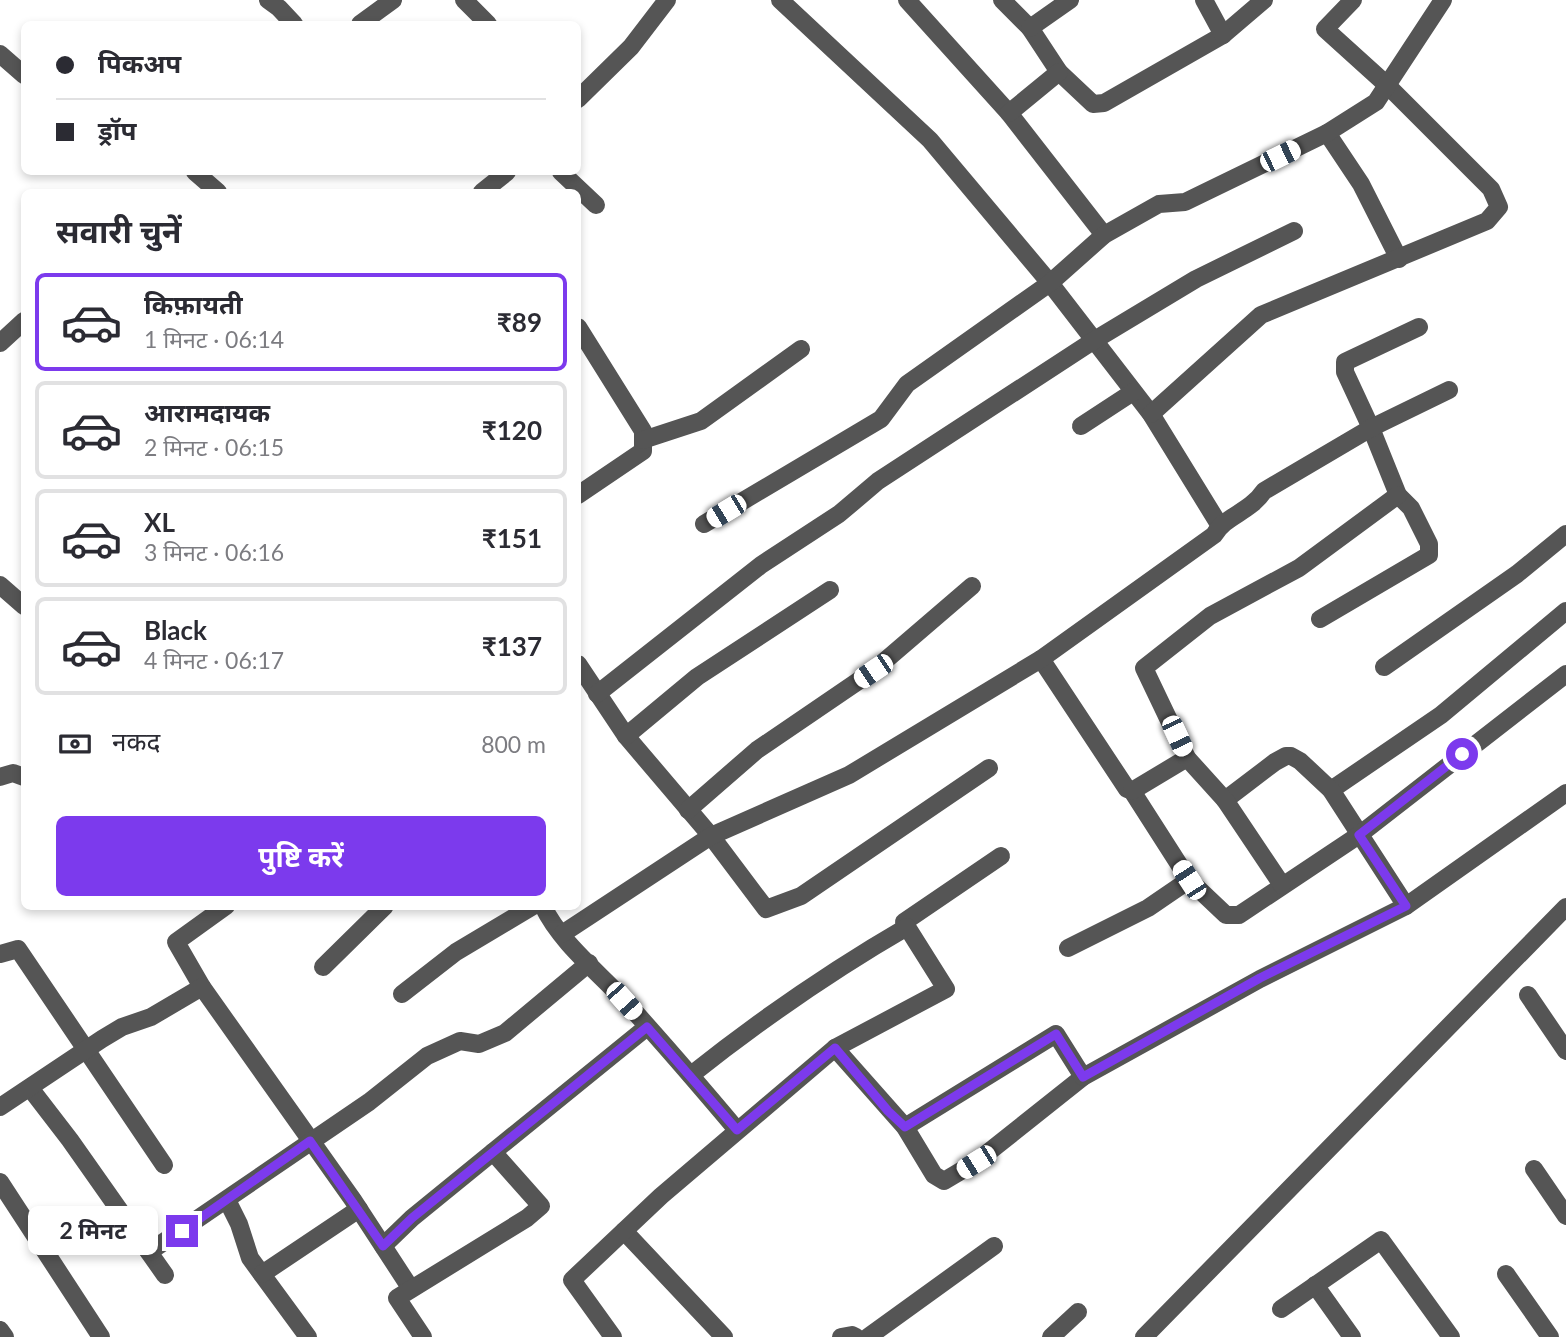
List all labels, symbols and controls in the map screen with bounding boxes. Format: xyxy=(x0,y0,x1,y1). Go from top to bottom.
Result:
text: पिकअप xyxy=(98,47,181,79)
text: ड्रॉप xyxy=(98,114,136,146)
car xyxy=(1257,137,1304,175)
text: सवारी चुनें xyxy=(56,211,182,250)
text: किफ़ायती xyxy=(144,288,243,320)
icon: car xyxy=(60,291,123,354)
text: ₹89 xyxy=(497,306,542,338)
text: 1 मिनट · 06:14 xyxy=(144,325,284,353)
text: आरामदायक xyxy=(144,396,270,428)
icon: car xyxy=(60,399,123,462)
text: ₹120 xyxy=(482,414,542,446)
text: 2 मिनट · 06:15 xyxy=(144,433,284,461)
car xyxy=(703,491,750,531)
text: XL xyxy=(144,506,175,538)
icon: car xyxy=(60,507,123,570)
text: ₹151 xyxy=(482,522,542,554)
text: 3 मिनट · 06:16 xyxy=(144,538,284,566)
text: Black xyxy=(144,614,207,646)
icon: car xyxy=(60,615,123,678)
text: ₹137 xyxy=(482,630,542,662)
text: 4 मिनट · 06:17 xyxy=(144,646,284,674)
car xyxy=(850,651,897,691)
car xyxy=(1159,713,1196,759)
icon: cash xyxy=(56,725,94,763)
text: नकद xyxy=(112,725,160,757)
text: 800 m xyxy=(481,730,546,758)
route start xyxy=(1446,738,1478,770)
button: पुष्टि करें xyxy=(56,816,546,896)
car xyxy=(1169,857,1210,903)
car xyxy=(603,978,646,1024)
car xyxy=(953,1142,1000,1182)
callout: 2 मिनट xyxy=(28,1206,158,1256)
route end xyxy=(166,1215,198,1247)
text: 2 मिनट xyxy=(59,1216,127,1244)

